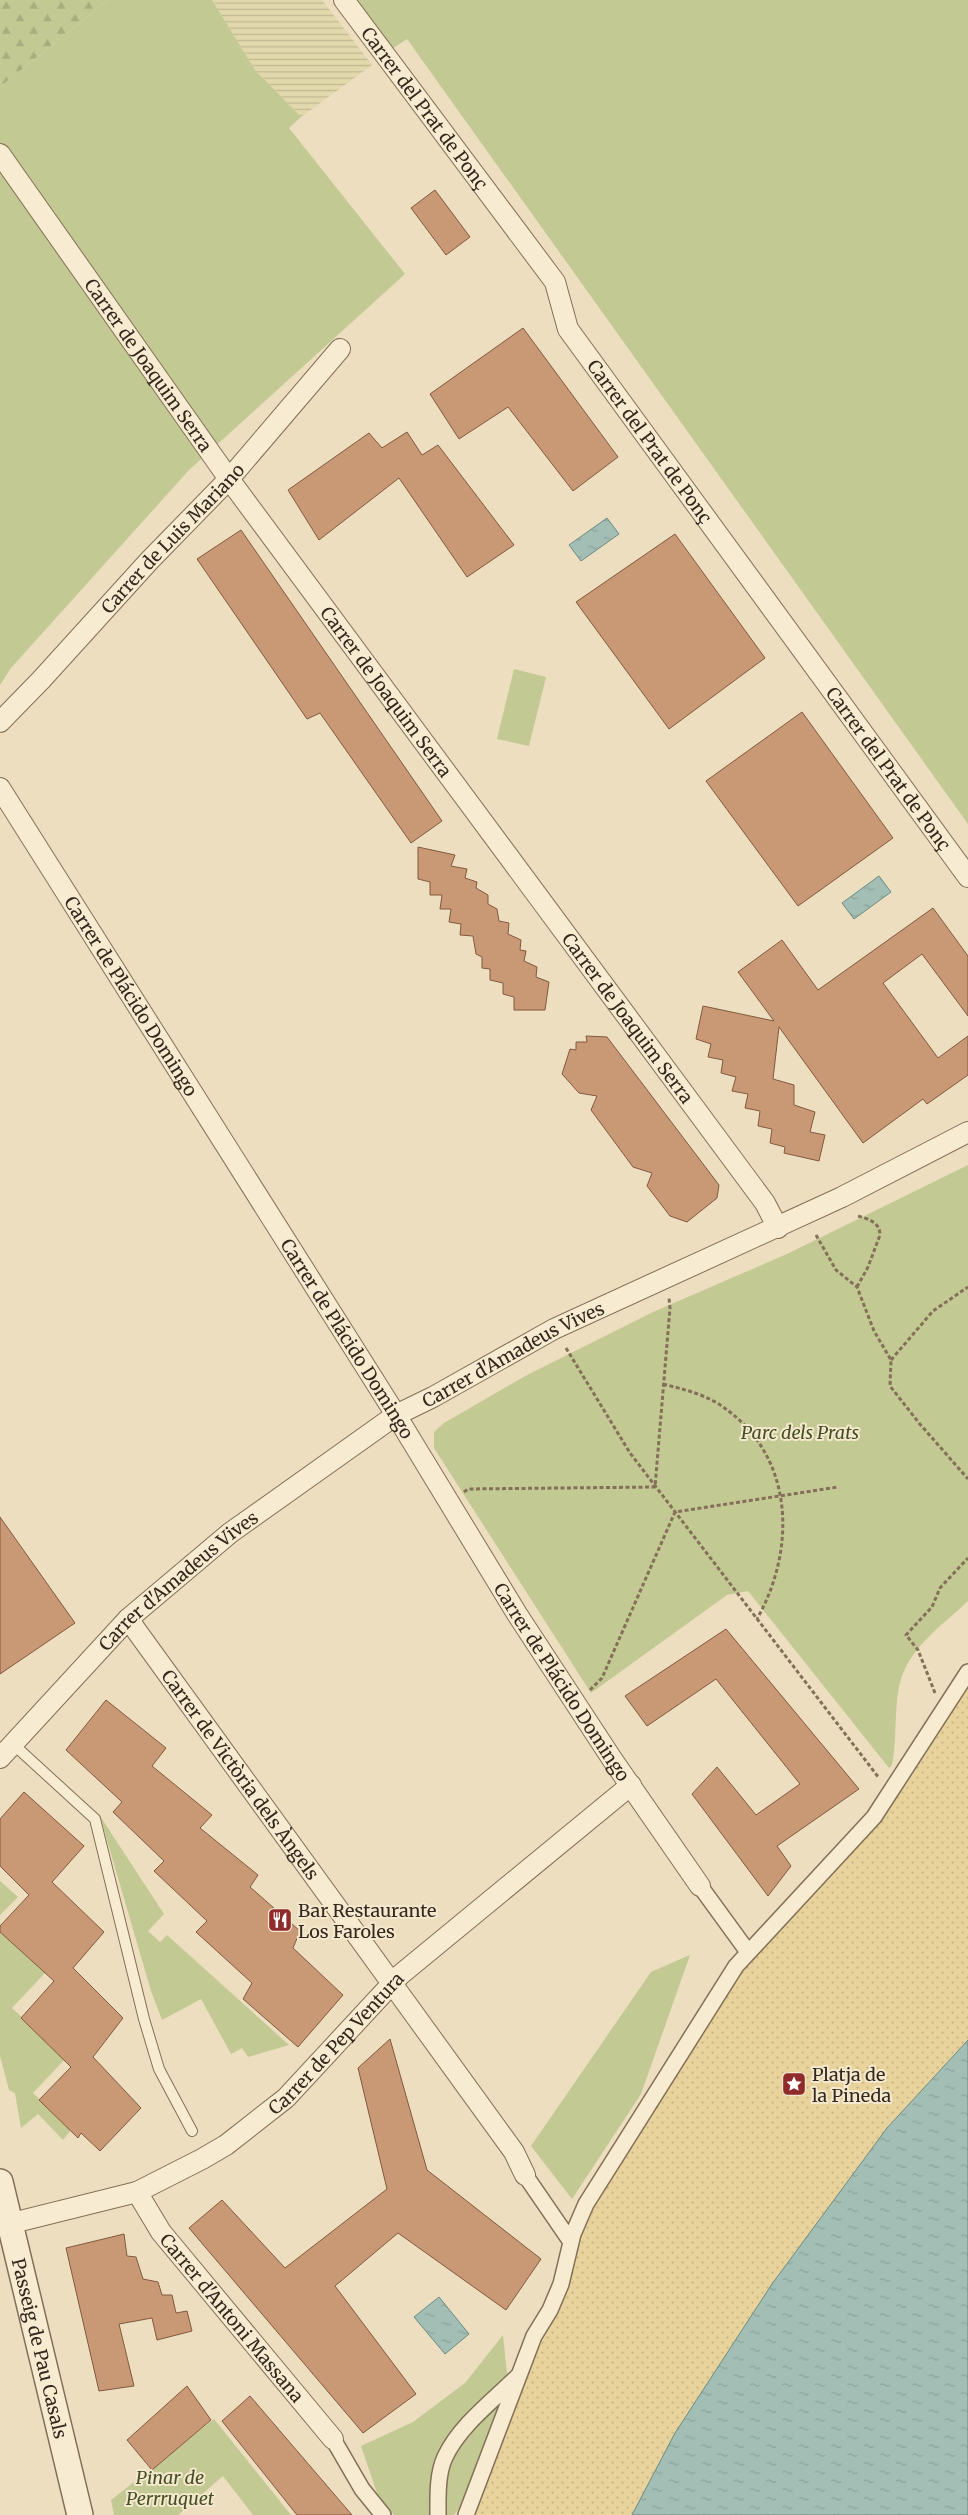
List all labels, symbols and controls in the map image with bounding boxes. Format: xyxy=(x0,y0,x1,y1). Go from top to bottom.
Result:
street label: Carrer del Prat de Ponç xyxy=(357,22,493,194)
street label: Carrer de Joaquim Serra xyxy=(80,274,218,456)
street label: Carrer del Prat de Ponç xyxy=(583,355,717,528)
street label: Carrer de Luis Mariano xyxy=(96,458,249,618)
street label: Carrer de Joaquim Serra xyxy=(316,602,457,782)
street label: Carrer del Prat de Ponç xyxy=(821,682,956,855)
street label: Carrer de Plácido Domingo xyxy=(60,892,203,1100)
street label: Carrer de Joaquim Serra xyxy=(557,928,699,1108)
street label: Carrer de Plácido Domingo xyxy=(276,1234,419,1443)
street label: Carrer d'Amadeus Vives xyxy=(418,1296,608,1412)
park label: Parc dels Prats xyxy=(741,1421,859,1444)
street label: Carrer d'Amadeus Vives xyxy=(93,1505,262,1655)
street label: Carrer de Plácido Domingo xyxy=(489,1579,635,1785)
street label: Carrer de Victòria dels Àngels xyxy=(157,1665,324,1884)
place label: Bar Restaurante Los Faroles xyxy=(298,1899,436,1943)
restaurant icon: Bar Restaurante Los Faroles xyxy=(267,1907,293,1933)
street label: Carrer de Pep Ventura xyxy=(263,1967,409,2119)
place label: Platja de la Pineda xyxy=(812,2063,891,2107)
place icon: Platja de la Pineda xyxy=(781,2071,807,2097)
street label: Carrer d'Antoni Massana xyxy=(155,2228,309,2407)
street label: Passeig de Pau Casals xyxy=(7,2256,73,2441)
park label: Pinar de Perrruquet xyxy=(126,2466,215,2510)

